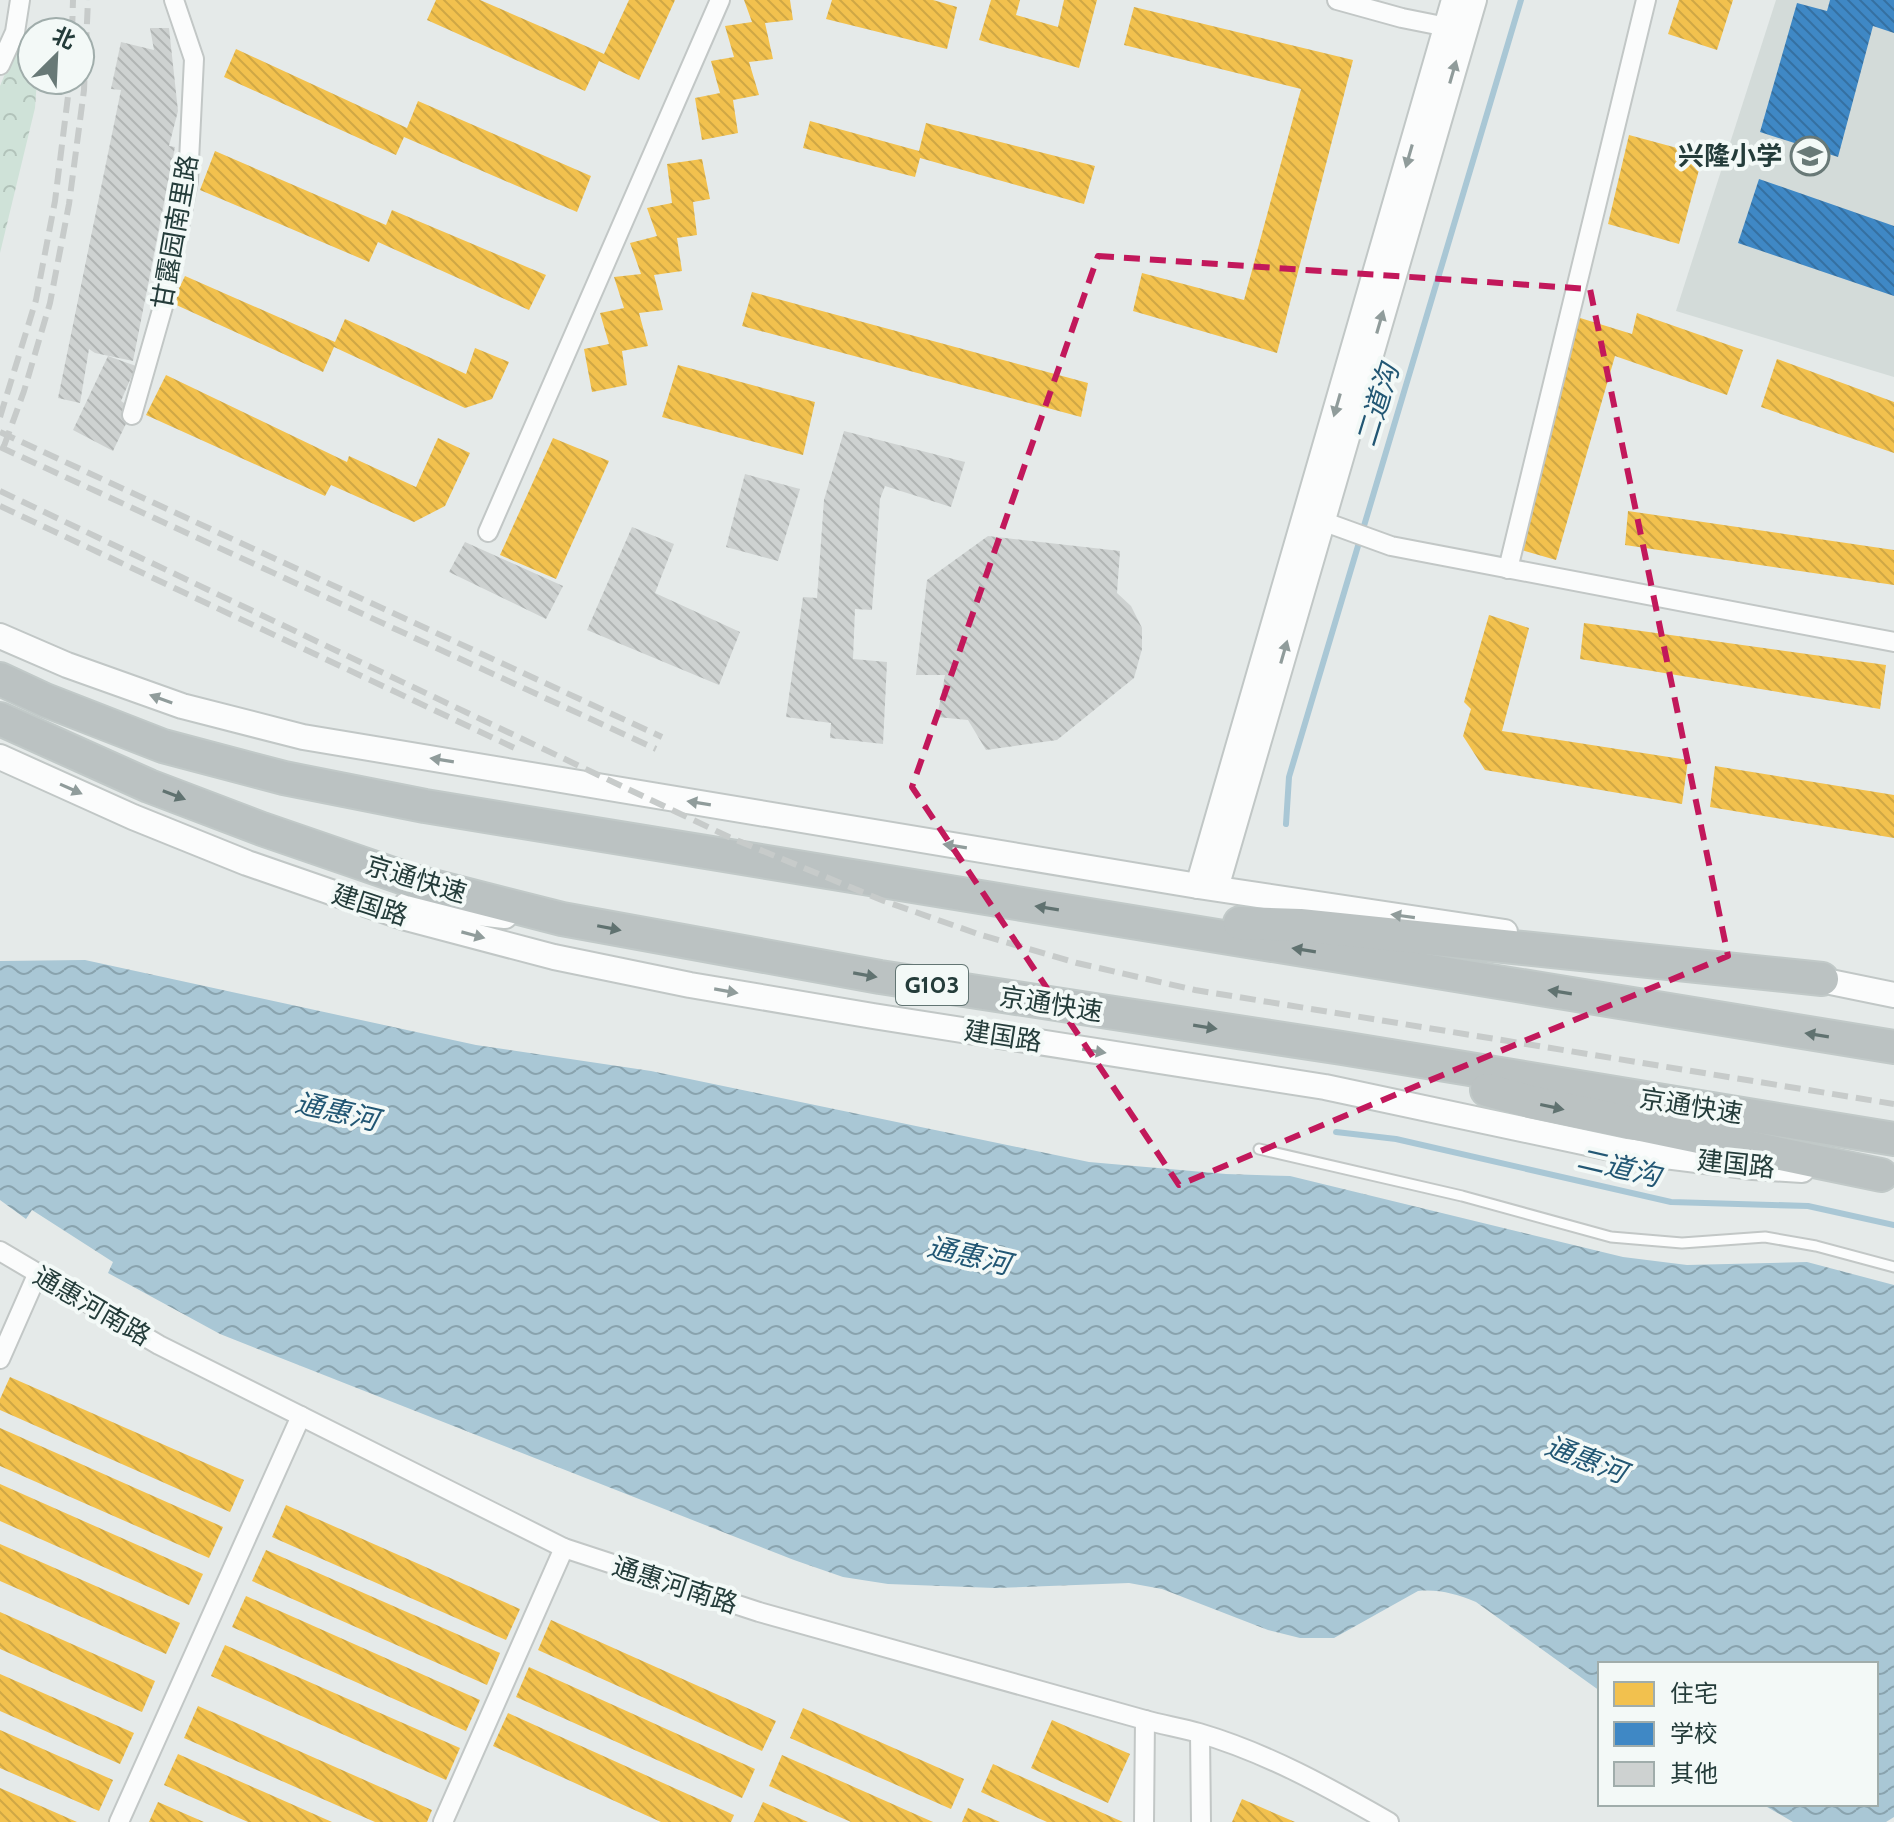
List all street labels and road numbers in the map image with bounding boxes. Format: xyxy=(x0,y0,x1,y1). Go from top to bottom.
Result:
street label: 甘露园南里路 xyxy=(146,152,204,312)
street label: 京通快速 xyxy=(362,848,470,910)
street label: 建国路 xyxy=(328,878,412,932)
road number: G103 xyxy=(896,965,968,1005)
street label: 京通快速 xyxy=(997,980,1105,1028)
street label: 建国路 xyxy=(962,1014,1044,1058)
street label: 京通快速 xyxy=(1637,1082,1745,1130)
street label: 建国路 xyxy=(1696,1144,1776,1184)
street label: 通惠河南路 xyxy=(28,1260,156,1352)
street label: 通惠河南路 xyxy=(608,1550,742,1620)

